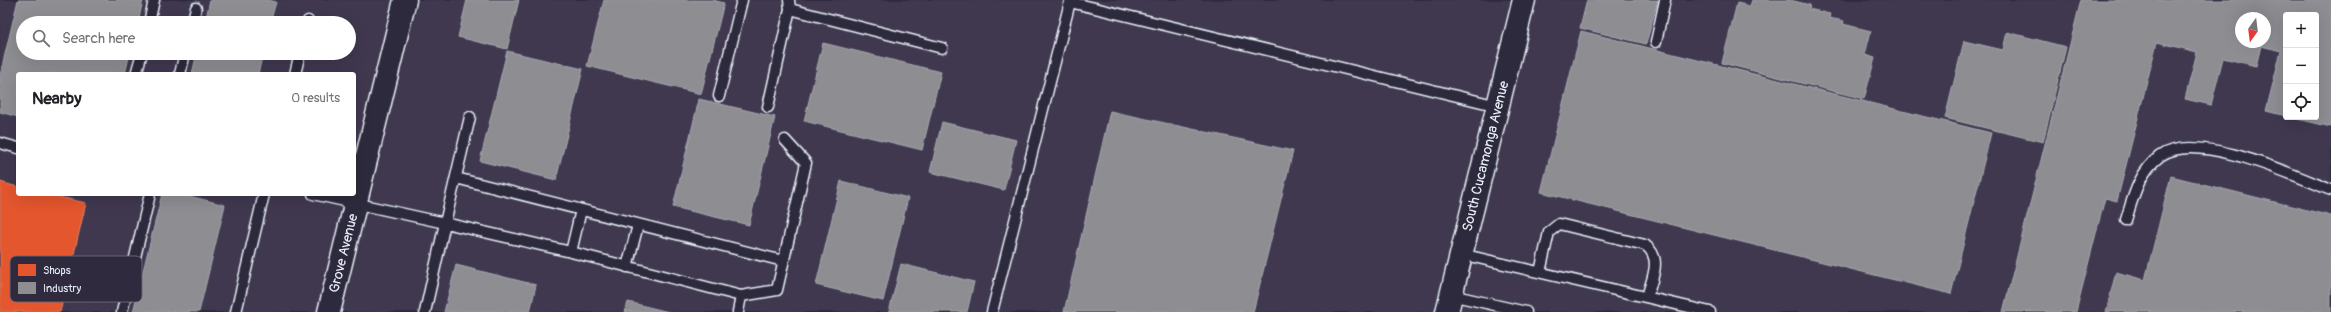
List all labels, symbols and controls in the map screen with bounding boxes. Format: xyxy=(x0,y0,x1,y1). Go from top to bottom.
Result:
north arrow xyxy=(2235,12,2271,48)
map controls xyxy=(2283,12,2319,120)
button: + xyxy=(2283,12,2319,48)
search box xyxy=(16,16,356,60)
icon: search xyxy=(30,27,52,49)
text: Search here xyxy=(62,29,135,48)
button: − xyxy=(2283,48,2319,84)
street label: South Cucamonga Avenue xyxy=(1459,79,1512,233)
button: locate xyxy=(2283,84,2319,120)
text: Nearby xyxy=(32,88,81,109)
text: 0 results xyxy=(291,90,340,106)
street label: Grove Avenue xyxy=(325,212,362,294)
legend xyxy=(10,256,142,302)
text: Shops xyxy=(43,264,71,277)
text: Industry xyxy=(43,282,82,295)

